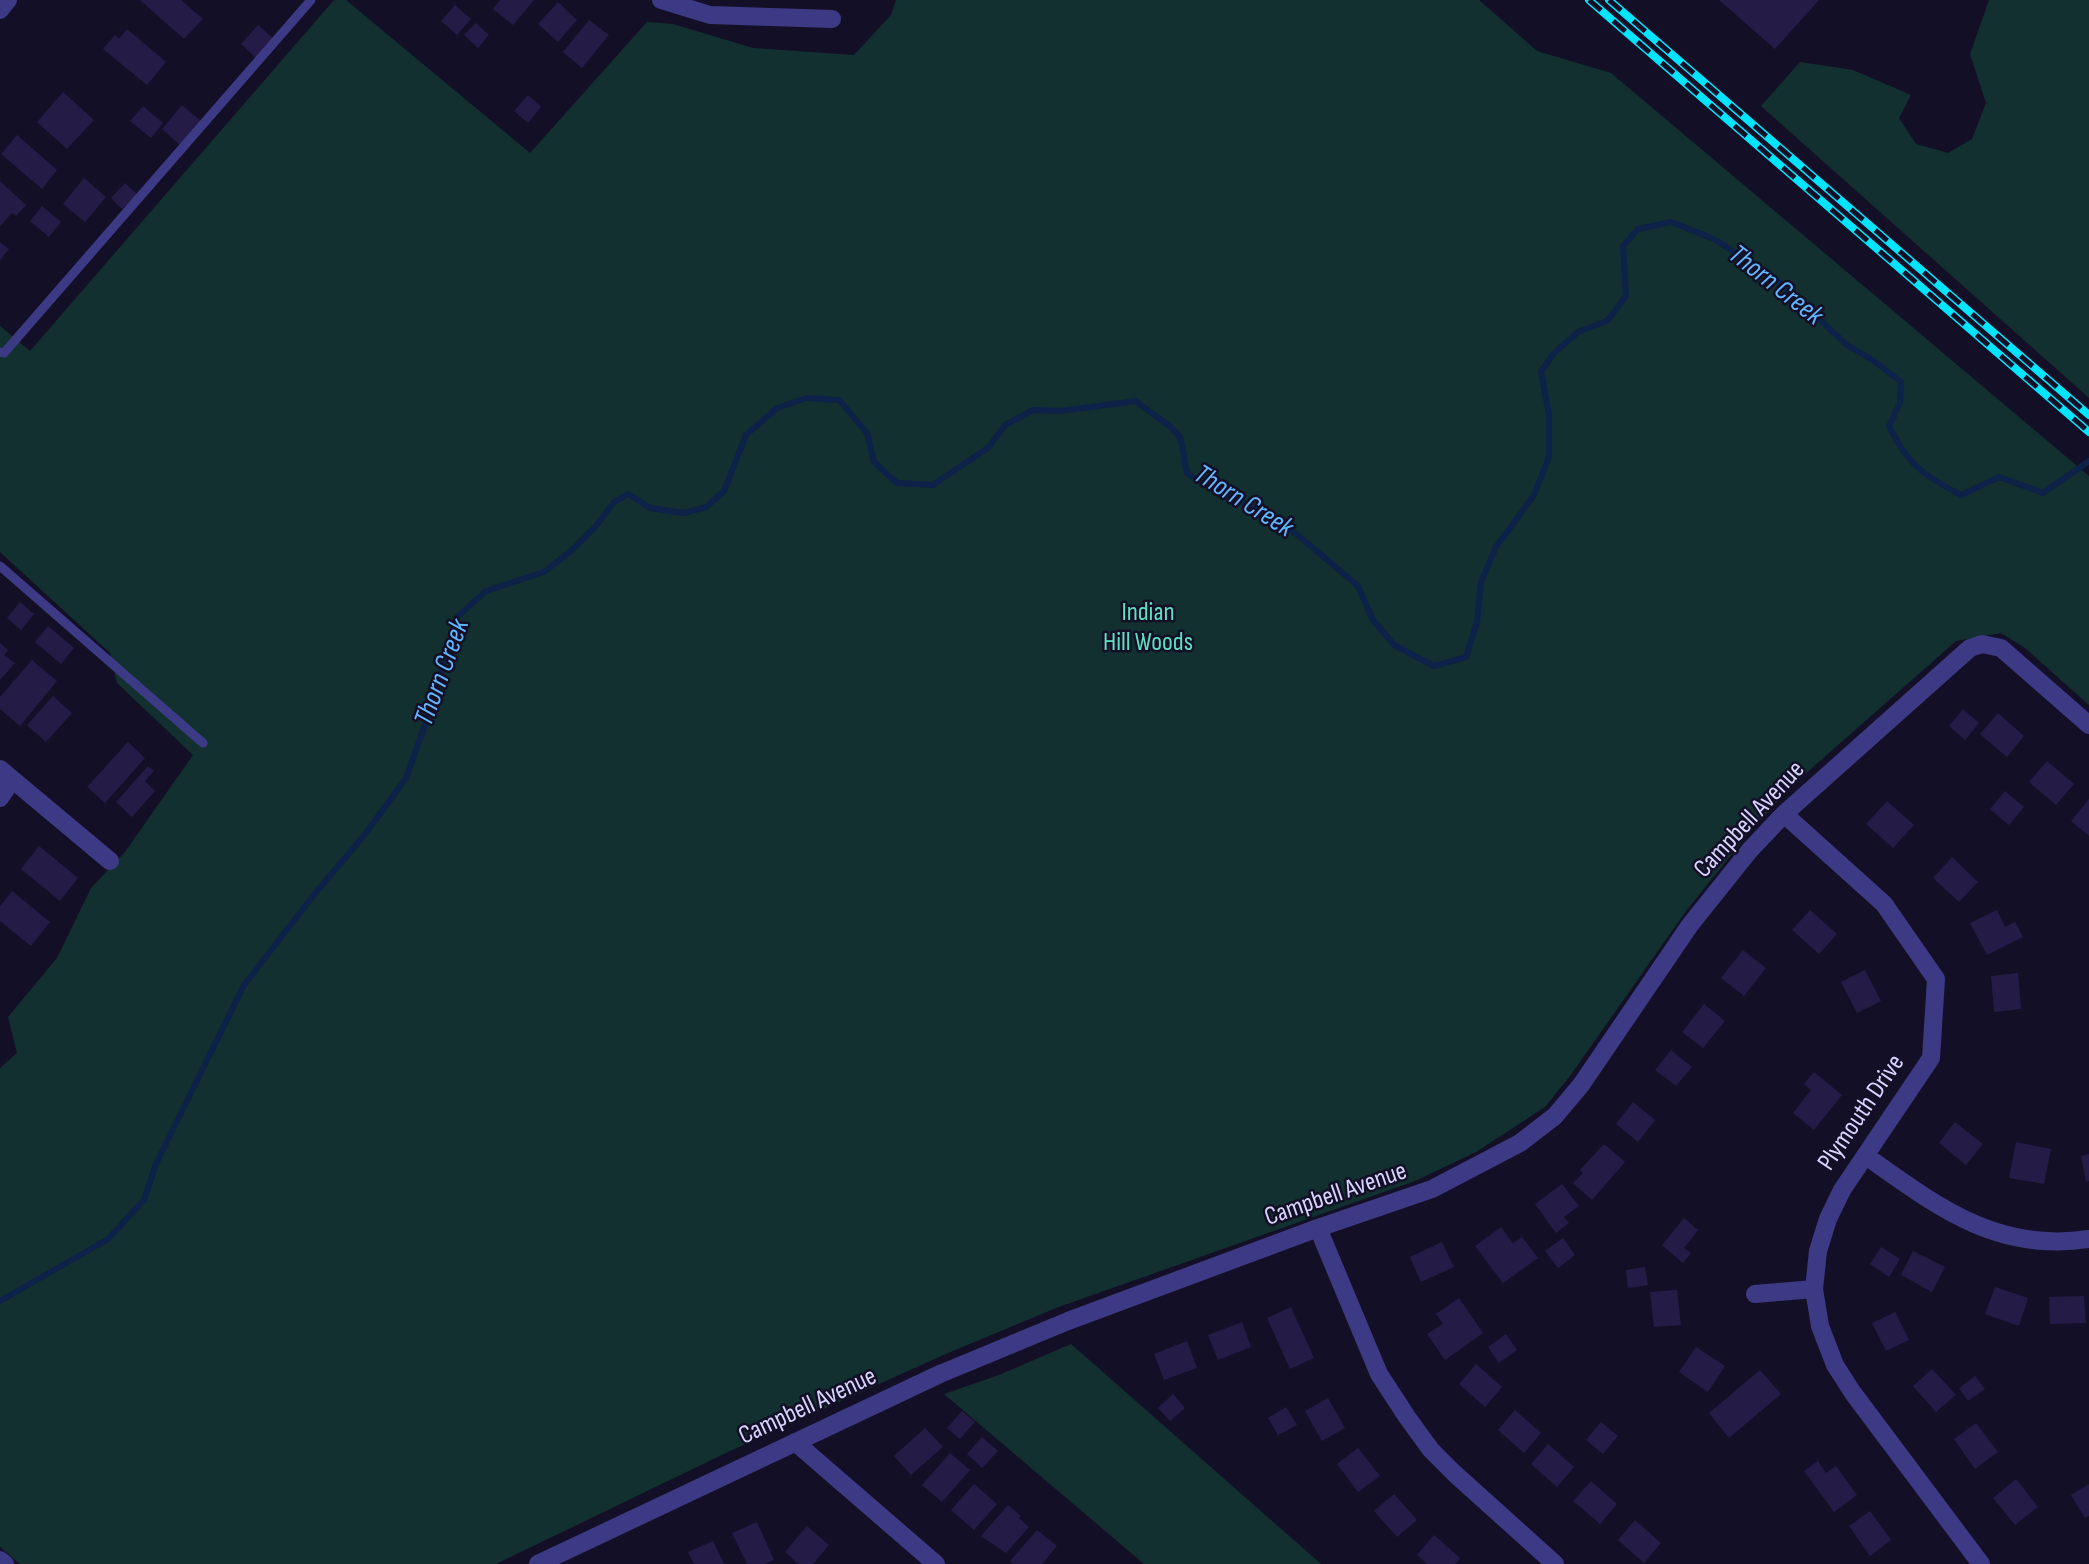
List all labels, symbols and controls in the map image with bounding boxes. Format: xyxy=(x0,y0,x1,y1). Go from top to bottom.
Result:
water label: Thorn Creek xyxy=(1721,239,1829,333)
water label: Thorn Creek xyxy=(1187,458,1299,546)
park label: Indian Hill Woods xyxy=(1103,597,1193,658)
water label: Thorn Creek xyxy=(408,615,478,731)
street label: Campbell Avenue xyxy=(1688,755,1812,885)
street label: Plymouth Drive xyxy=(1812,1049,1912,1177)
street label: Campbell Avenue xyxy=(1261,1156,1411,1234)
street label: Campbell Avenue xyxy=(734,1362,882,1452)

